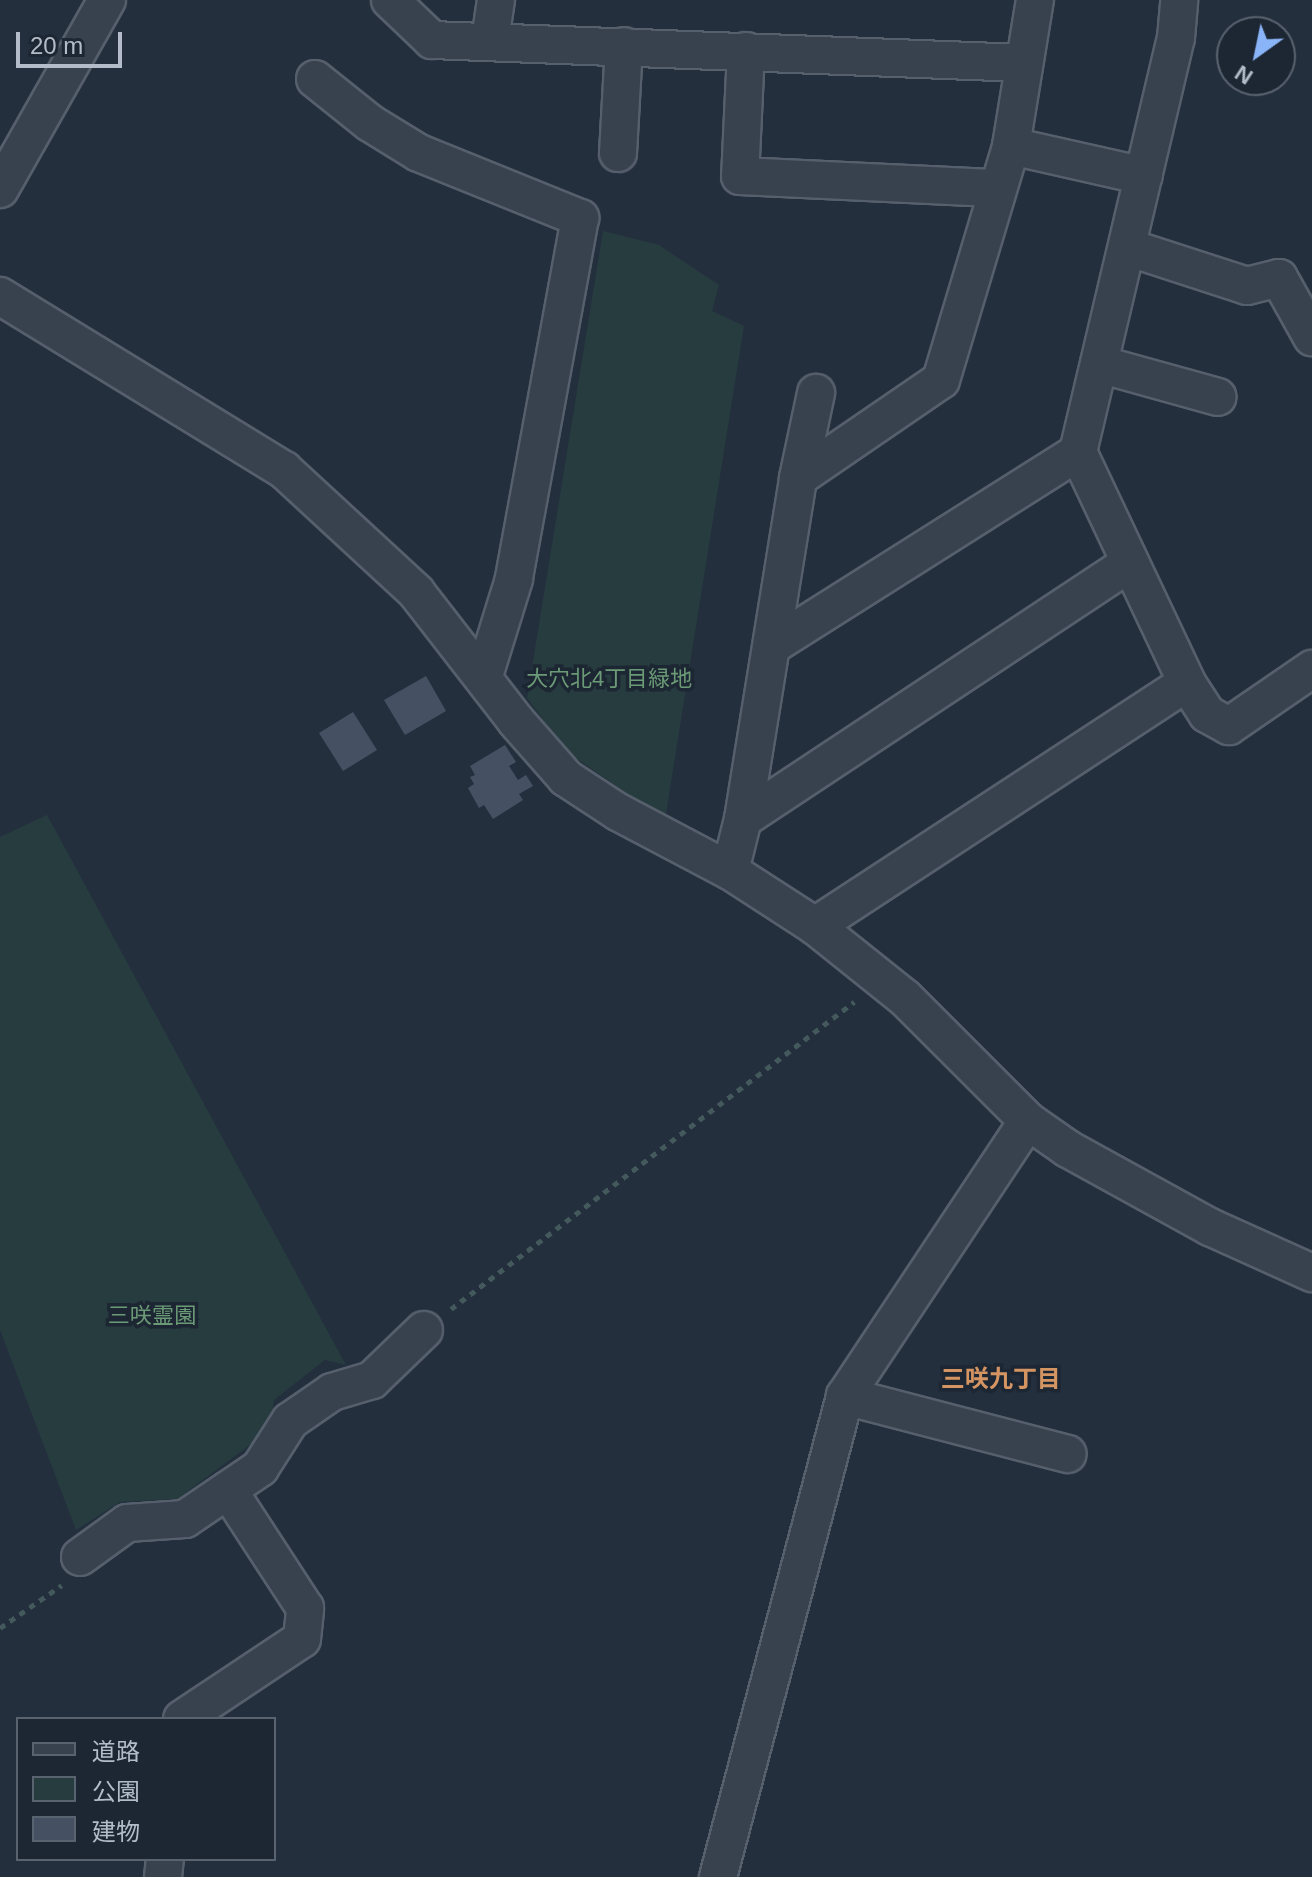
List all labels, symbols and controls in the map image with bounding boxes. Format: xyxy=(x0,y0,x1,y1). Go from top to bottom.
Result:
scale bar xyxy=(20,16,126,66)
north arrow xyxy=(1216,16,1296,96)
text: 20 m xyxy=(30,32,83,59)
text: N xyxy=(1230,60,1257,90)
park label: 大穴北4丁目緑地 xyxy=(526,666,692,692)
park label: 三咲霊園 xyxy=(108,1303,196,1329)
district label: 三咲九丁目 xyxy=(941,1365,1061,1393)
legend xyxy=(16,1717,276,1861)
text: 道路 xyxy=(92,1738,140,1765)
text: 公園 xyxy=(92,1778,140,1805)
text: 建物 xyxy=(92,1818,140,1845)

